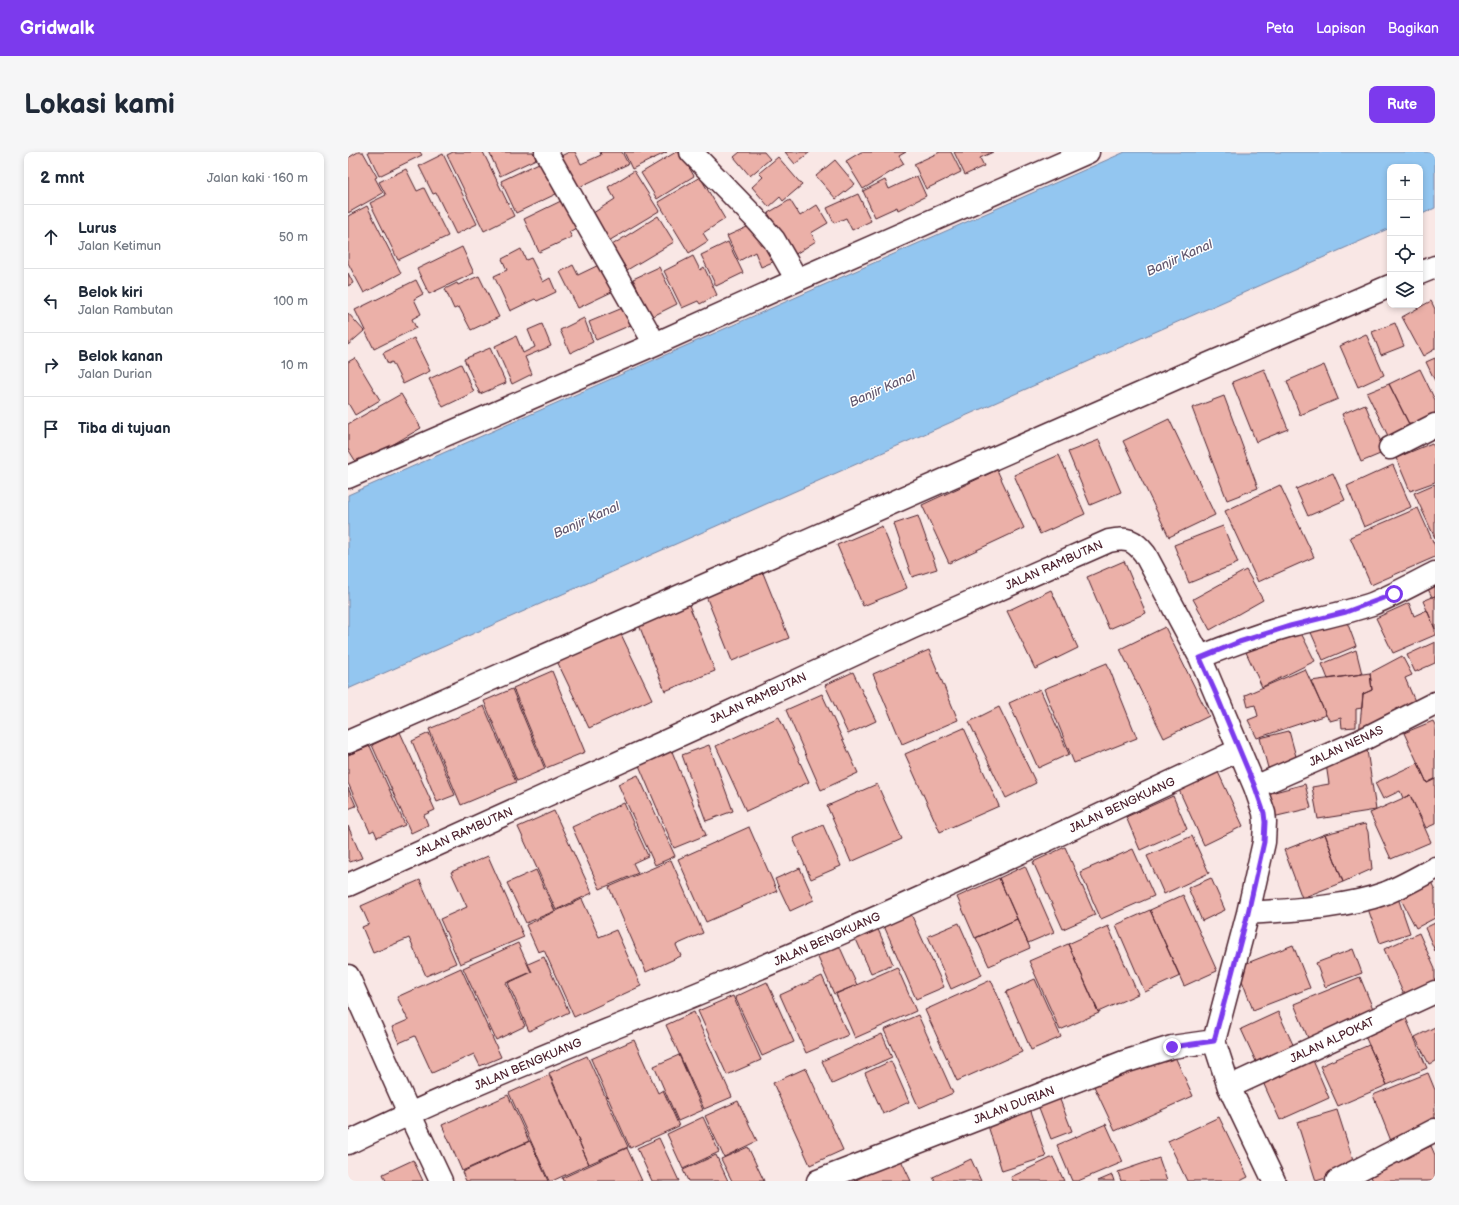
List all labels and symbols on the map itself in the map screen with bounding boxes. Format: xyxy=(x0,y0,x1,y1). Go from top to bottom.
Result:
water label: Banjir Kanal xyxy=(1144,236,1216,280)
water label: Banjir Kanal xyxy=(847,367,919,411)
water label: Banjir Kanal xyxy=(551,498,623,542)
street label: JALAN RAMBUTAN xyxy=(1003,537,1105,594)
route start xyxy=(1385,585,1403,603)
street label: JALAN RAMBUTAN xyxy=(707,669,809,727)
street label: JALAN NENAS xyxy=(1307,723,1386,770)
street label: JALAN BENGKUANG xyxy=(1067,774,1178,837)
street label: JALAN RAMBUTAN xyxy=(413,804,515,861)
street label: JALAN BENGKUANG xyxy=(771,909,883,970)
street label: JALAN ALPOKAT xyxy=(1288,1014,1378,1067)
street label: JALAN BENGKUANG xyxy=(472,1035,584,1094)
route end xyxy=(1163,1038,1181,1056)
street label: JALAN DURIAN xyxy=(971,1083,1057,1128)

